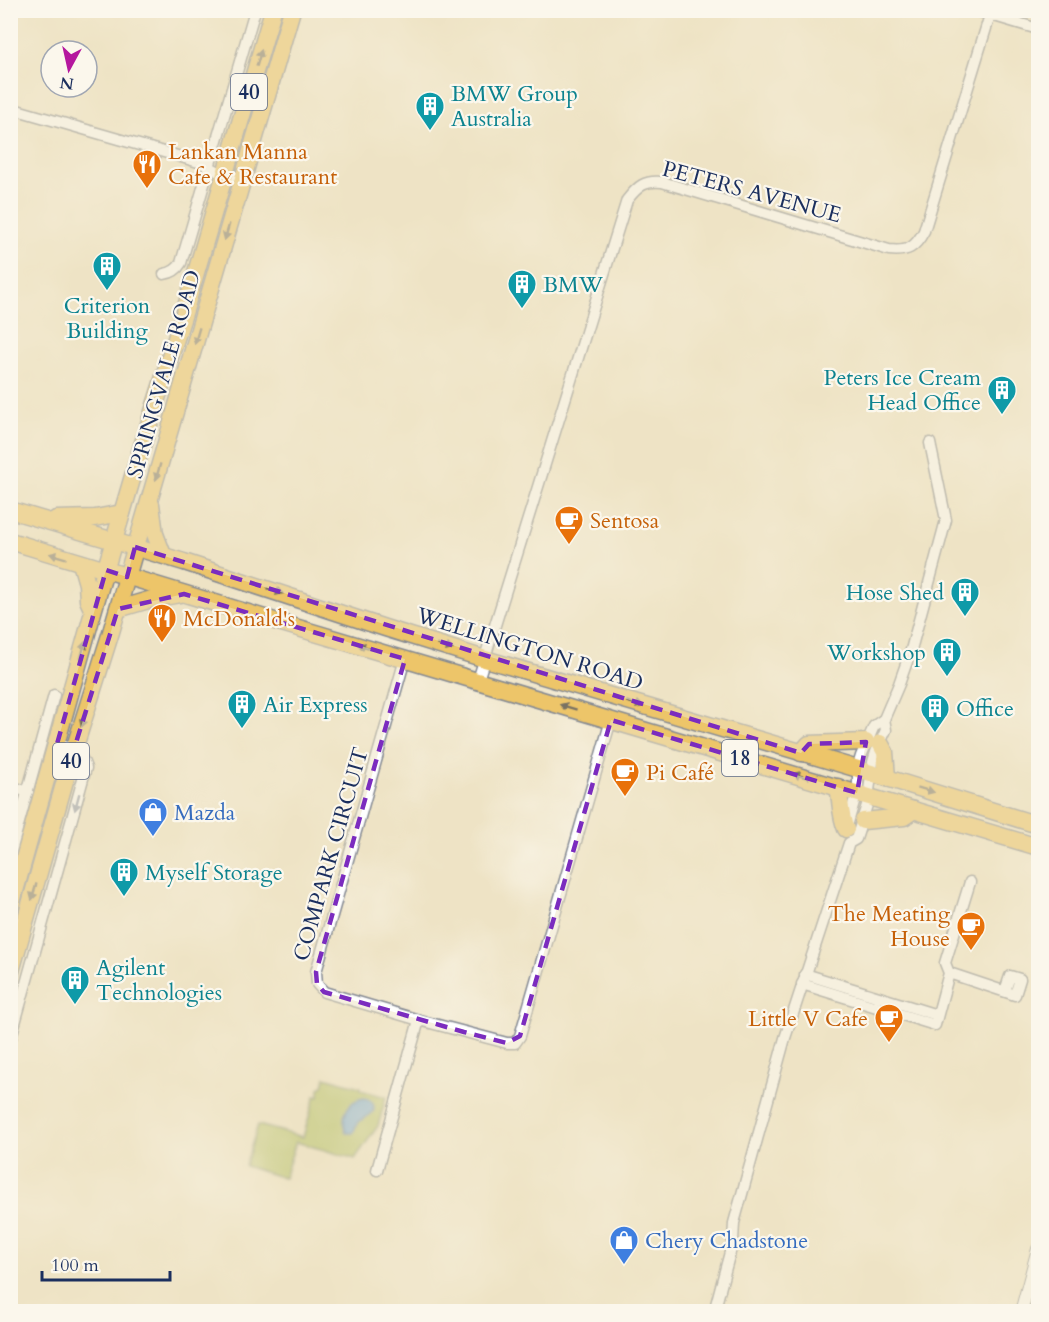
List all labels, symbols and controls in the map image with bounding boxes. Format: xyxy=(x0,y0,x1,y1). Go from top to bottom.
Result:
north arrow xyxy=(39,39,99,99)
one-way arrow xyxy=(255,49,264,67)
text: N xyxy=(59,71,75,95)
road number: 40 xyxy=(231,74,267,110)
place label: BMW Group Australia xyxy=(451,79,578,134)
building icon: BMW Group Australia xyxy=(414,90,446,132)
place label: Lankan Manna Cafe & Restaurant xyxy=(168,137,337,192)
restaurant icon: Lankan Manna Cafe & Restaurant xyxy=(131,148,163,190)
street label: PETERS AVENUE xyxy=(659,154,845,230)
one-way arrow xyxy=(222,223,231,241)
building icon: Criterion Building xyxy=(91,250,123,292)
street label: SPRINGVALE ROAD xyxy=(120,267,208,482)
building icon: BMW xyxy=(506,268,538,310)
place label: BMW xyxy=(543,270,604,300)
place label: Criterion Building xyxy=(64,291,151,346)
one-way arrow xyxy=(192,327,201,345)
place label: Peters Ice Cream Head Office xyxy=(823,363,981,418)
building icon: Peters Ice Cream Head Office xyxy=(986,374,1018,416)
one-way arrow xyxy=(153,463,162,481)
cafe icon: Sentosa xyxy=(553,504,585,546)
place label: Sentosa xyxy=(590,506,660,536)
one-way arrow xyxy=(49,550,67,560)
building icon: Hose Shed xyxy=(949,576,981,618)
place label: Hose Shed xyxy=(846,578,944,608)
one-way arrow xyxy=(266,586,284,596)
street label: WELLINGTON ROAD xyxy=(412,600,647,698)
restaurant icon: McDonald's xyxy=(146,602,178,644)
place label: McDonald's xyxy=(183,604,295,634)
building icon: Workshop xyxy=(931,636,963,678)
place label: Workshop xyxy=(826,638,926,668)
one-way arrow xyxy=(78,641,88,659)
one-way arrow xyxy=(357,642,375,651)
one-way arrow xyxy=(436,642,454,652)
building icon: Air Express xyxy=(226,688,258,730)
place label: Air Express xyxy=(263,690,368,720)
building icon: Office xyxy=(919,692,951,734)
place label: Office xyxy=(956,694,1014,724)
one-way arrow xyxy=(627,700,645,709)
one-way arrow xyxy=(559,702,577,711)
one-way arrow xyxy=(78,710,88,728)
road number: 18 xyxy=(722,740,758,776)
road number: 40 xyxy=(53,743,89,779)
street label: COMPARK CIRCUIT xyxy=(286,744,376,965)
cafe icon: Pi Café xyxy=(609,756,641,798)
place label: Pi Café xyxy=(646,758,714,788)
one-way arrow xyxy=(791,771,809,780)
one-way arrow xyxy=(917,786,935,795)
one-way arrow xyxy=(72,793,82,811)
shop icon: Mazda xyxy=(137,796,169,838)
place label: Mazda xyxy=(174,798,236,828)
building icon: Myself Storage xyxy=(108,856,140,898)
place label: Myself Storage xyxy=(145,858,283,888)
one-way arrow xyxy=(29,883,38,901)
place label: The Meating House xyxy=(828,899,951,954)
cafe icon: The Meating House xyxy=(955,910,987,952)
place label: Agilent Technologies xyxy=(96,953,222,1008)
building icon: Agilent Technologies xyxy=(59,964,91,1006)
cafe icon: Little V Cafe xyxy=(873,1002,905,1044)
place label: Little V Cafe xyxy=(748,1004,868,1034)
shop icon: Chery Chadstone xyxy=(608,1224,640,1266)
place label: Chery Chadstone xyxy=(645,1226,808,1256)
scale bar xyxy=(42,1244,170,1282)
text: 100 m xyxy=(51,1253,99,1278)

